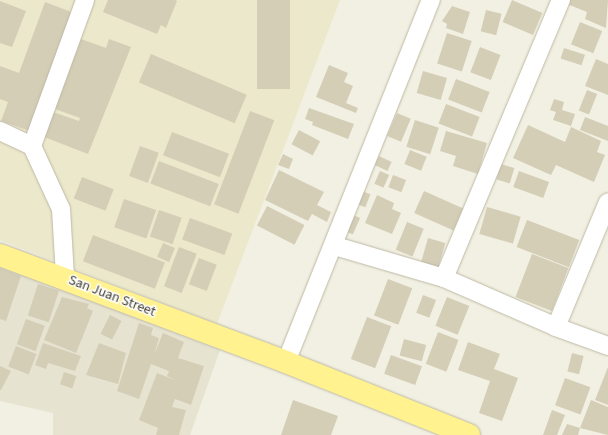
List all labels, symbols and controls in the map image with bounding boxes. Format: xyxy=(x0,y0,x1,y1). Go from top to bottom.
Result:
street label: San Juan Street xyxy=(66,272,158,320)

